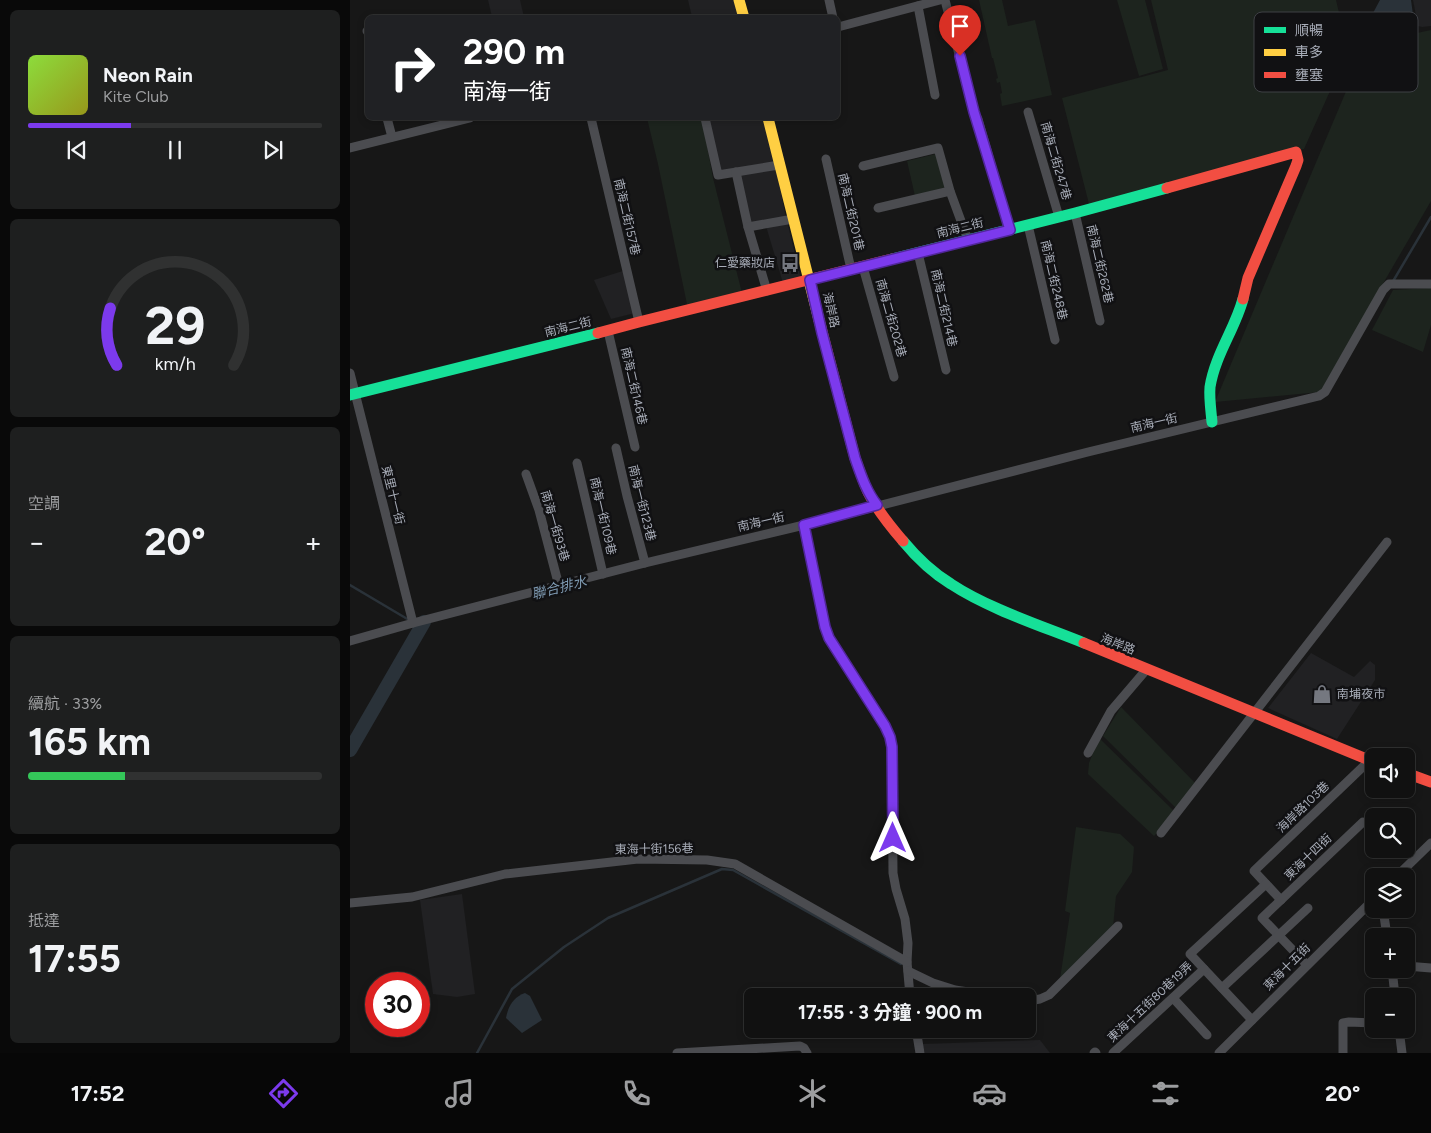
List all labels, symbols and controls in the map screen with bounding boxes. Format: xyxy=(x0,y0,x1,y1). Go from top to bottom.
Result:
pin xyxy=(939,5,981,56)
icon: arrive xyxy=(946,12,974,40)
legend xyxy=(1254,12,1418,92)
text: 順暢 xyxy=(1295,22,1323,39)
text: 290 m xyxy=(463,31,565,73)
icon: right xyxy=(380,35,445,100)
text: 車多 xyxy=(1295,44,1323,61)
text: Neon Rain xyxy=(103,64,193,87)
text: 壅塞 xyxy=(1295,67,1323,84)
text: 南海一街 xyxy=(463,78,551,105)
text: Kite Club xyxy=(103,87,169,106)
street label: 南海二街247巷 xyxy=(1038,120,1074,202)
icon: previous xyxy=(63,136,91,164)
icon: pause xyxy=(161,136,189,164)
icon: next xyxy=(259,136,287,164)
street label: 南海二街201巷 xyxy=(835,172,867,252)
street label: 南海二街157巷 xyxy=(611,177,643,257)
street label: 南海二街 xyxy=(935,215,985,241)
street label: 南海二街262巷 xyxy=(1084,223,1116,305)
street label: 南海二街248巷 xyxy=(1038,239,1070,321)
bus stop icon: 仁愛藥妝店 xyxy=(779,252,801,274)
place label: 仁愛藥妝店 xyxy=(715,256,775,270)
street label: 南海二街214巷 xyxy=(928,268,960,348)
street label: 南海二街202巷 xyxy=(873,277,909,359)
street label: 海岸路 xyxy=(820,291,842,329)
text: 29 xyxy=(145,295,205,357)
street label: 南海二街 xyxy=(543,314,593,340)
street label: 南海二街146巷 xyxy=(618,346,650,426)
text: km/h xyxy=(155,353,195,374)
street label: 南海一街 xyxy=(1129,411,1179,435)
street label: 南海一街123巷 xyxy=(626,463,658,543)
street label: 東里十一街 xyxy=(379,464,407,526)
street label: 南海一街109巷 xyxy=(587,476,619,556)
street label: 南海一街93巷 xyxy=(538,489,572,563)
text: 空調 xyxy=(28,494,60,513)
street label: 南海一街 xyxy=(736,510,786,534)
text: 20° xyxy=(145,519,206,565)
text: − xyxy=(28,525,45,559)
text: + xyxy=(305,525,322,559)
water label: 聯合排水 xyxy=(530,573,589,603)
street label: 海岸路 xyxy=(1099,631,1137,657)
shop icon: 南埔夜市 xyxy=(1311,683,1333,705)
place label: 南埔夜市 xyxy=(1337,687,1385,701)
text: 續航 · 33% xyxy=(28,694,102,713)
text: 165 km xyxy=(28,719,151,765)
map controls xyxy=(1365,748,1415,1038)
button: sound xyxy=(1365,748,1415,798)
street label: 海岸路103巷 xyxy=(1274,779,1332,835)
button: search xyxy=(1365,808,1415,858)
position arrow xyxy=(866,811,918,863)
street label: 東海十四街 xyxy=(1282,831,1334,883)
street label: 東海十街156巷 xyxy=(615,841,693,857)
button: layers xyxy=(1365,868,1415,918)
text: 抵達 xyxy=(28,911,60,930)
button: + xyxy=(1365,928,1415,978)
text: 17:55 xyxy=(28,936,121,982)
street label: 東海十五街 xyxy=(1261,941,1313,993)
street label: 東海十五街80巷19弄 xyxy=(1105,959,1195,1045)
speed limit sign: 30 xyxy=(365,972,430,1037)
button: − xyxy=(1365,988,1415,1038)
text: 17:55 · 3 分鐘 · 900 m xyxy=(798,1001,982,1024)
icon: directions xyxy=(266,1076,301,1111)
icon: music xyxy=(442,1076,477,1111)
icon: phone xyxy=(619,1076,654,1111)
icon: climate xyxy=(795,1076,830,1111)
icon: car xyxy=(972,1076,1007,1111)
icon: filters xyxy=(1148,1076,1183,1111)
text: 17:52 xyxy=(71,1080,124,1107)
text: 20° xyxy=(1325,1080,1360,1107)

